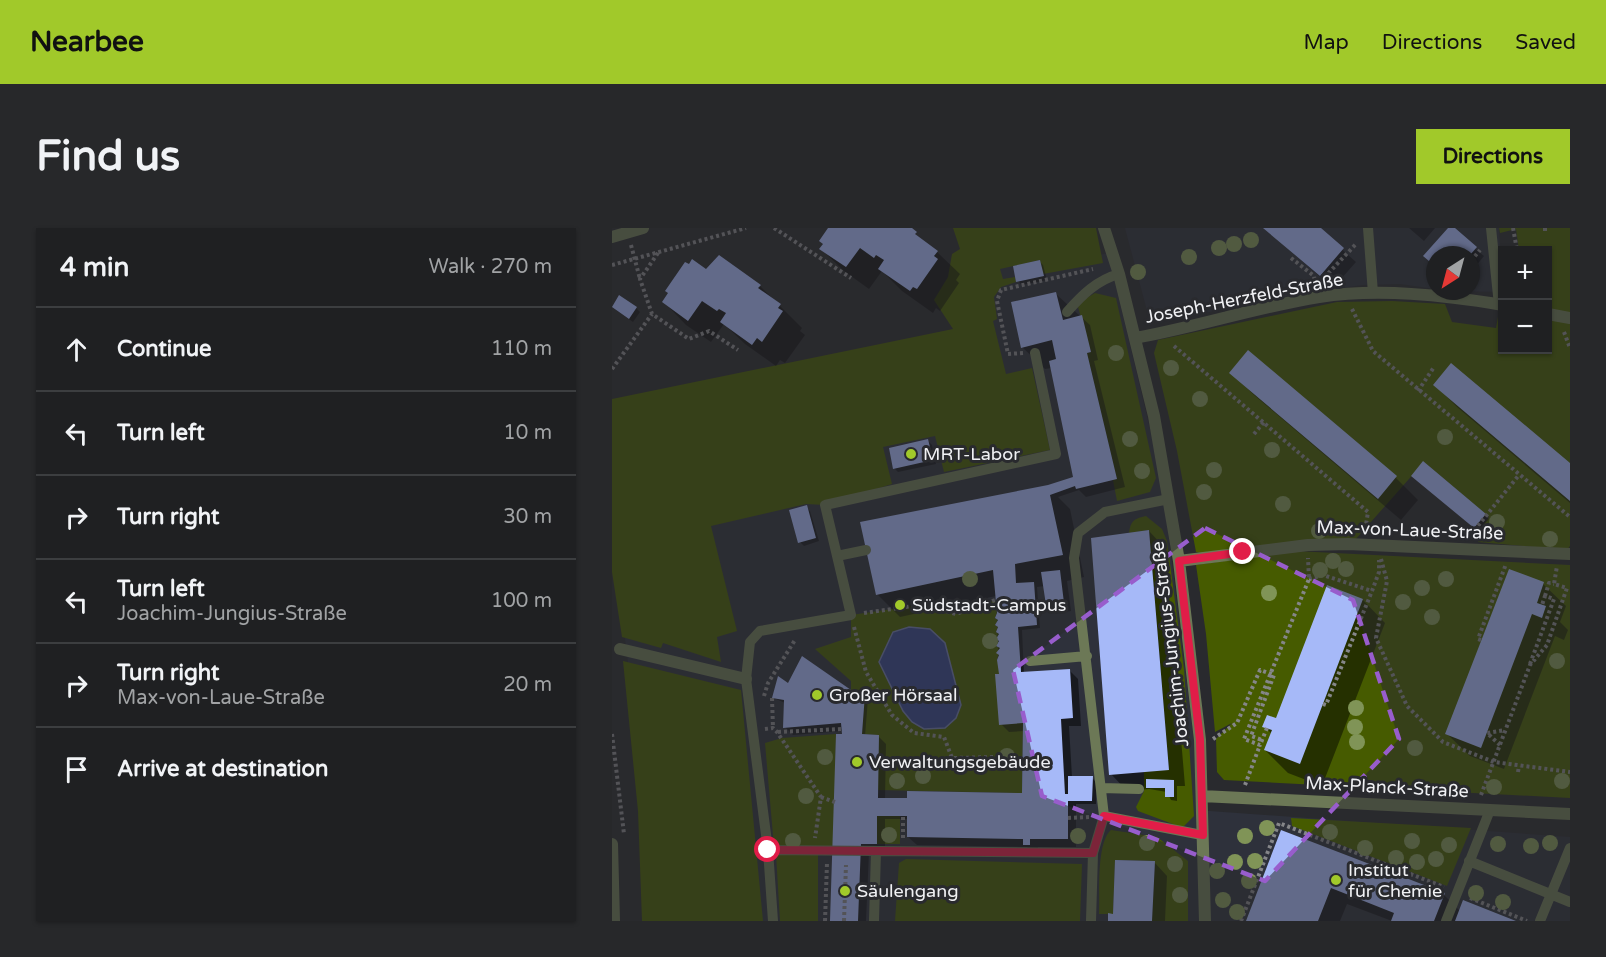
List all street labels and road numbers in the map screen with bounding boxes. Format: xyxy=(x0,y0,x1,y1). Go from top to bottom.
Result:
street label: Joseph-Herzfeld-Straße xyxy=(1143,268,1345,328)
street label: Max-von-Laue-Straße xyxy=(1316,516,1504,544)
street label: Joachim-Jungius-Straße xyxy=(1146,540,1194,748)
street label: Max-Planck-Straße xyxy=(1305,772,1469,802)

